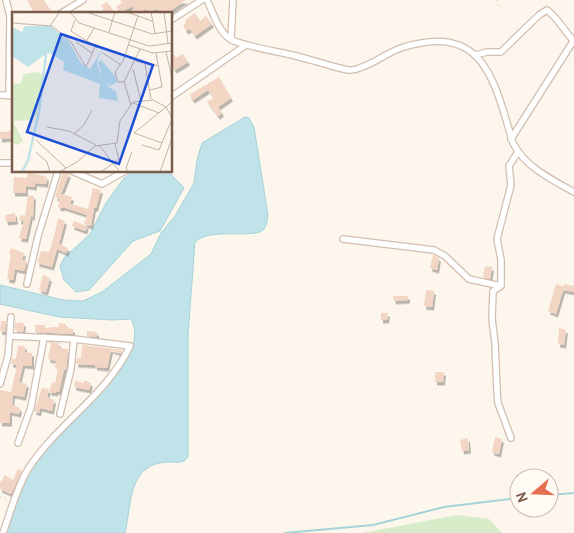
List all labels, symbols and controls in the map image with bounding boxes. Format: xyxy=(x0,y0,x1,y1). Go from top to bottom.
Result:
inset map xyxy=(12,12,172,172)
north arrow xyxy=(509,468,559,518)
text: N xyxy=(512,490,532,505)

